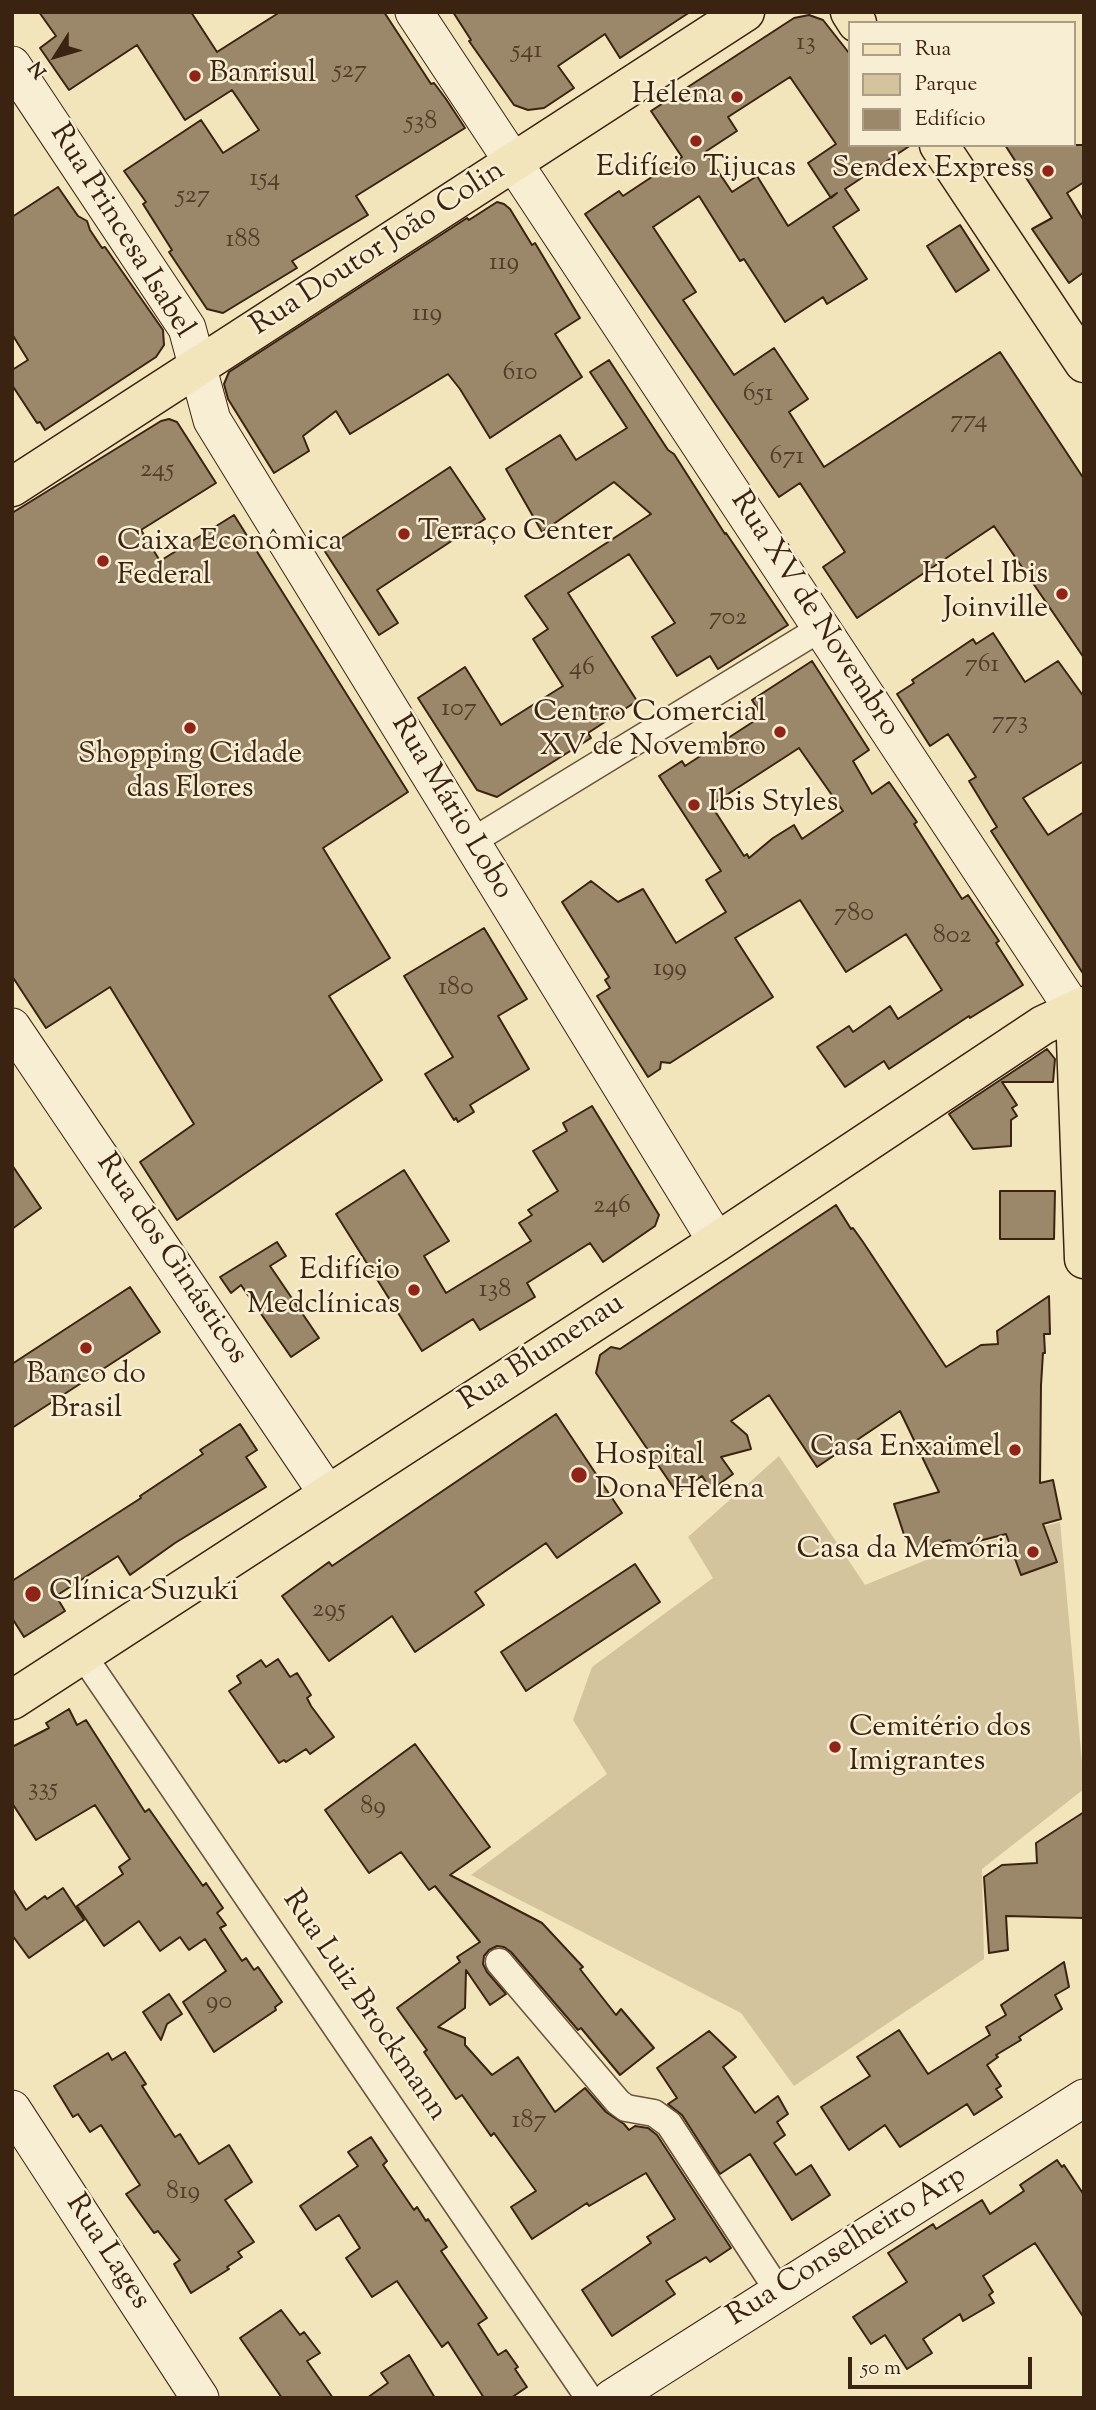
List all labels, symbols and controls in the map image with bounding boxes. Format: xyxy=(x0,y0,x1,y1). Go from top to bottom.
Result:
north arrow xyxy=(21,21,91,91)
legend xyxy=(848,21,1075,147)
house number: 13 xyxy=(796,29,816,61)
text: Rua xyxy=(915,35,951,65)
house number: 541 xyxy=(512,37,542,69)
text: N xyxy=(23,55,54,83)
house number: 527 xyxy=(333,57,367,89)
place label: Banrisul xyxy=(209,58,316,94)
marker: Banrisul xyxy=(187,68,203,84)
text: Parque xyxy=(915,70,977,100)
place label: Helena xyxy=(632,79,723,115)
marker: Helena xyxy=(729,89,745,105)
text: Edifício xyxy=(915,105,985,135)
house number: 538 xyxy=(405,108,437,140)
street label: Rua Princesa Isabel xyxy=(40,118,200,346)
marker: Edifício Tijucas xyxy=(688,133,704,149)
place label: Edifício Tijucas xyxy=(596,152,796,188)
place label: Sendex Express xyxy=(832,153,1034,189)
street label: Rua Doutor João Colin xyxy=(245,154,513,346)
marker: Sendex Express xyxy=(1040,163,1056,179)
house number: 154 xyxy=(250,165,280,197)
house number: 527 xyxy=(176,182,210,214)
house number: 188 xyxy=(226,226,260,258)
house number: 119 xyxy=(489,249,519,281)
house number: 119 xyxy=(412,300,442,332)
house number: 610 xyxy=(503,359,537,391)
house number: 651 xyxy=(743,380,773,412)
house number: 774 xyxy=(950,407,988,439)
house number: 671 xyxy=(770,443,804,475)
house number: 245 xyxy=(140,456,174,488)
street label: Rua XV de Novembro xyxy=(720,486,906,744)
place label: Terraço Center xyxy=(418,516,613,552)
place label: Caixa Econômica Federal xyxy=(117,526,342,596)
marker: Terraço Center xyxy=(396,526,412,542)
marker: Caixa Econômica Federal xyxy=(95,553,111,569)
place label: Hotel Ibis Joinville xyxy=(922,559,1048,630)
marker: Hotel Ibis Joinville xyxy=(1054,586,1070,602)
house number: 702 xyxy=(709,604,747,636)
house number: 761 xyxy=(965,651,999,683)
house number: 46 xyxy=(569,654,595,686)
house number: 107 xyxy=(441,695,477,727)
place label: Centro Comercial XV de Novembro xyxy=(533,697,766,768)
house number: 773 xyxy=(992,708,1028,740)
street label: Rua Mário Lobo xyxy=(381,709,519,907)
marker: Shopping Cidade das Flores xyxy=(182,720,198,736)
marker: Centro Comercial XV de Novembro xyxy=(772,724,788,740)
place label: Shopping Cidade das Flores xyxy=(78,739,302,810)
place label: Ibis Styles xyxy=(708,787,838,823)
marker: Ibis Styles xyxy=(686,797,702,813)
house number: 780 xyxy=(834,900,874,932)
house number: 802 xyxy=(933,922,971,954)
house number: 199 xyxy=(653,955,687,987)
house number: 180 xyxy=(438,974,474,1006)
street label: Rua dos Ginásticos xyxy=(86,1148,254,1372)
house number: 246 xyxy=(593,1192,631,1224)
place label: Edifício Medclínicas xyxy=(247,1255,400,1326)
house number: 138 xyxy=(479,1276,511,1308)
marker: Edifício Medclínicas xyxy=(406,1282,422,1298)
street label: Rua Blumenau xyxy=(454,1287,632,1421)
marker: Banco do Brasil xyxy=(78,1340,94,1356)
place label: Banco do Brasil xyxy=(26,1359,146,1430)
place label: Casa Enxaimel xyxy=(810,1432,1001,1468)
place label: Hospital Dona Helena xyxy=(595,1440,764,1510)
marker: Casa Enxaimel xyxy=(1007,1442,1023,1458)
marker: Hospital Dona Helena xyxy=(569,1465,589,1485)
place label: Casa da Memória xyxy=(797,1534,1019,1570)
marker: Casa da Memória xyxy=(1025,1544,1041,1560)
place label: Clínica Suzuki xyxy=(49,1576,239,1612)
marker: Clínica Suzuki xyxy=(23,1584,43,1604)
house number: 295 xyxy=(312,1596,346,1628)
place label: Cemitério dos Imigrantes xyxy=(849,1712,1031,1782)
marker: Cemitério dos Imigrantes xyxy=(827,1739,843,1755)
house number: 335 xyxy=(28,1775,58,1807)
house number: 89 xyxy=(360,1793,386,1825)
street label: Rua Luiz Brockmann xyxy=(273,1885,453,2129)
house number: 90 xyxy=(206,1988,232,2020)
house number: 187 xyxy=(512,2107,546,2139)
street label: Rua Conselheiro Arp xyxy=(722,2160,974,2336)
house number: 819 xyxy=(166,2178,200,2210)
street label: Rua Lages xyxy=(56,2189,156,2317)
scale bar xyxy=(851,2344,1035,2388)
text: 50 m xyxy=(861,2354,901,2384)

